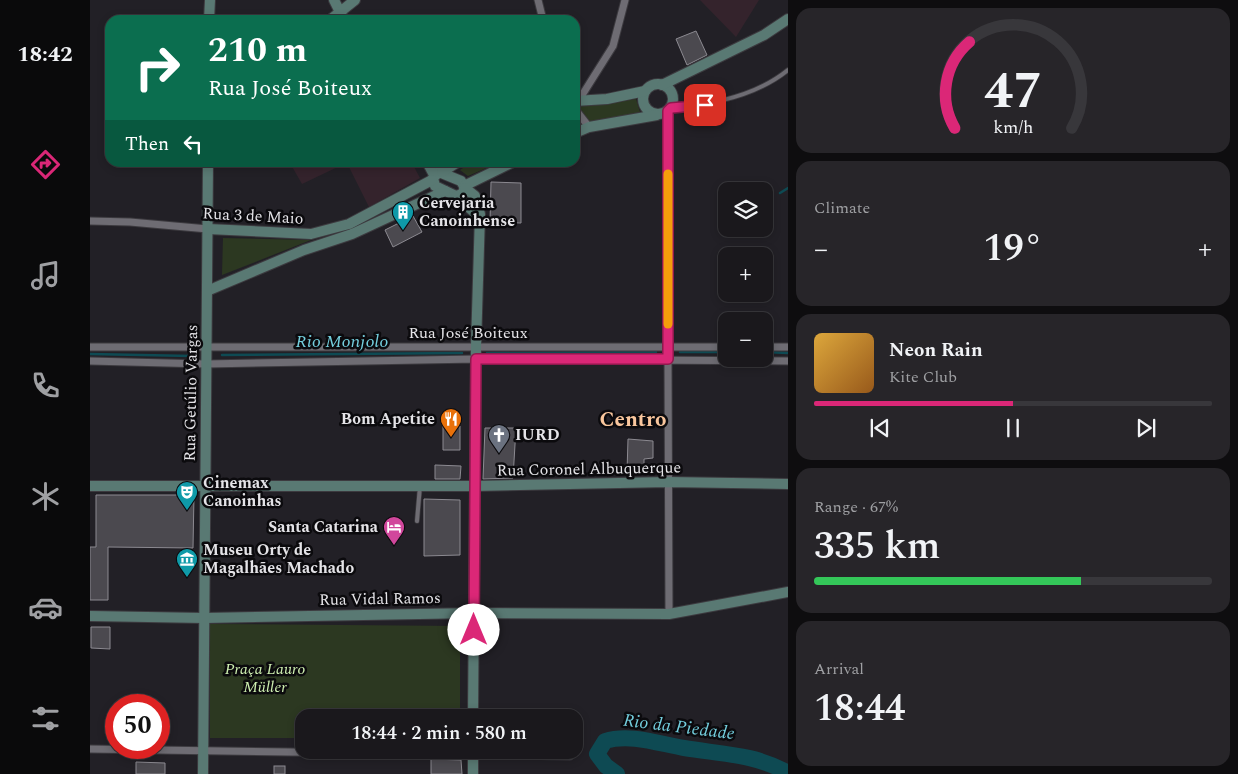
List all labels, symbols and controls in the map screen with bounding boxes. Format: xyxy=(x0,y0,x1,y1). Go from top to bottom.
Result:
text: 210 m xyxy=(208,24,307,77)
icon: right xyxy=(125,35,190,100)
text: 18:42 xyxy=(17,38,73,71)
text: 47 xyxy=(984,52,1042,131)
text: Rua José Boiteux xyxy=(208,72,372,105)
pin xyxy=(684,84,726,126)
icon: arrive xyxy=(691,91,719,119)
text: km/h xyxy=(993,114,1033,141)
text: Then xyxy=(125,130,169,159)
icon: left xyxy=(179,130,207,158)
icon: directions xyxy=(28,147,63,182)
map controls xyxy=(718,182,773,367)
button: layers xyxy=(718,182,773,237)
place label: Cervejaria Canoinhense xyxy=(419,191,515,233)
text: Climate xyxy=(814,196,870,220)
building icon: Cervejaria Canoinhense xyxy=(391,200,415,231)
street label: Rua 3 de Maio xyxy=(202,201,304,231)
text: 19° xyxy=(983,220,1043,278)
text: − xyxy=(814,228,828,271)
text: + xyxy=(1198,228,1212,271)
button: + xyxy=(718,247,773,302)
icon: music xyxy=(28,258,63,293)
button: − xyxy=(718,312,773,367)
street label: Rua José Boiteux xyxy=(408,321,528,345)
street label: Rua Getúlio Vargas xyxy=(178,324,204,462)
water label: Rio Monjolo xyxy=(296,328,388,355)
text: Neon Rain xyxy=(889,336,983,365)
text: Kite Club xyxy=(889,365,957,389)
icon: phone xyxy=(28,368,63,403)
district label: Centro xyxy=(600,404,666,436)
place label: Bom Apetite xyxy=(341,407,435,431)
restaurant icon: Bom Apetite xyxy=(439,407,463,438)
icon: previous xyxy=(866,414,894,442)
icon: pause xyxy=(999,414,1027,442)
icon: next xyxy=(1132,414,1160,442)
church icon: IURD xyxy=(487,423,511,454)
place label: IURD xyxy=(515,423,560,447)
street label: Rua Coronel Albuquerque xyxy=(497,455,681,483)
place label: Cinemax Canoinhas xyxy=(203,471,282,513)
icon: climate xyxy=(28,479,63,514)
theatre icon: Cinemax Canoinhas xyxy=(175,480,199,511)
text: Range · 67% xyxy=(814,495,898,519)
place label: Santa Catarina xyxy=(268,515,379,539)
hotel icon: Santa Catarina xyxy=(382,515,406,546)
text: 335 km xyxy=(814,518,940,576)
place label: Museu Orty de Magalhães Machado xyxy=(203,538,354,580)
museum icon: Museu Orty de Magalhães Machado xyxy=(175,547,199,578)
street label: Rua Vidal Ramos xyxy=(319,586,441,612)
icon: car xyxy=(28,590,63,625)
position arrow xyxy=(447,603,499,655)
park label: Praça Lauro Müller xyxy=(225,657,305,699)
text: Arrival xyxy=(814,657,864,681)
text: 18:44 xyxy=(814,680,905,738)
speed limit sign: 50 xyxy=(105,694,170,759)
icon: filters xyxy=(28,701,63,736)
water label: Rio da Piedade xyxy=(622,707,736,747)
text: 18:44 · 2 min · 580 m xyxy=(351,719,527,748)

